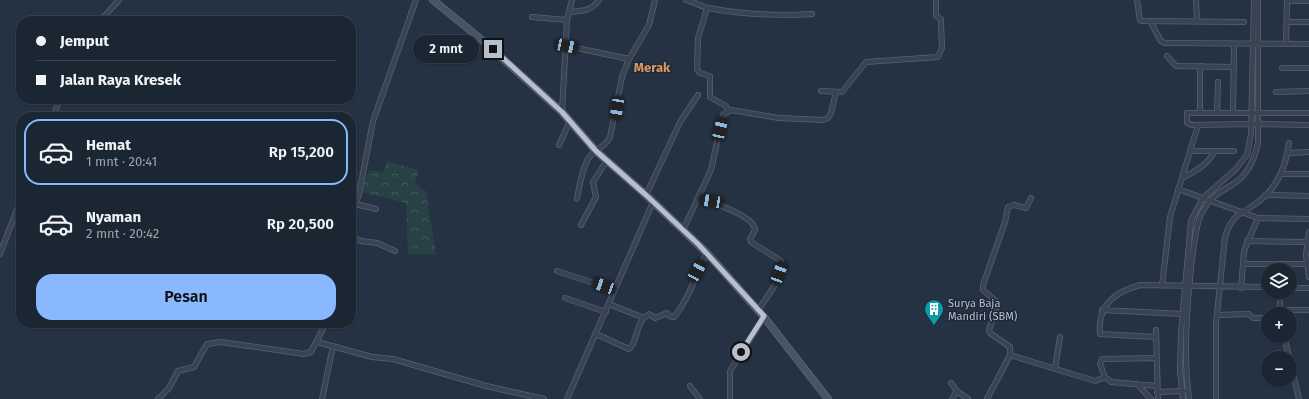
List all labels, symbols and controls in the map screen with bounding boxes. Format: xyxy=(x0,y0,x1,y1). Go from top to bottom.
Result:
text: Jemput xyxy=(60,32,109,50)
callout: 2 mnt xyxy=(413,35,479,63)
car xyxy=(554,38,580,54)
route end xyxy=(484,40,502,58)
text: 2 mnt xyxy=(429,41,463,56)
district label: Merak xyxy=(634,60,671,75)
text: Jalan Raya Kresek xyxy=(60,71,181,89)
car xyxy=(609,95,625,121)
car xyxy=(711,116,729,142)
icon: car xyxy=(38,134,74,170)
text: Hemat xyxy=(86,136,131,154)
text: Rp 15,200 xyxy=(269,143,334,161)
text: 1 mnt · 20:41 xyxy=(86,154,157,169)
car xyxy=(698,193,724,209)
icon: car xyxy=(38,206,74,242)
text: Nyaman xyxy=(86,208,141,226)
text: Rp 20,500 xyxy=(267,215,334,233)
text: 2 mnt · 20:42 xyxy=(86,226,159,241)
car xyxy=(686,258,708,284)
car xyxy=(769,260,789,286)
map controls xyxy=(1261,263,1297,387)
button: layers xyxy=(1261,263,1297,299)
button: Pesan xyxy=(36,274,336,320)
car xyxy=(591,276,617,296)
place label: Surya Baja Mandiri (SBM) xyxy=(948,297,1018,323)
building icon: Surya Baja Mandiri (SBM) xyxy=(923,298,945,326)
button: + xyxy=(1261,307,1297,343)
route start xyxy=(732,343,750,361)
button: − xyxy=(1261,351,1297,387)

